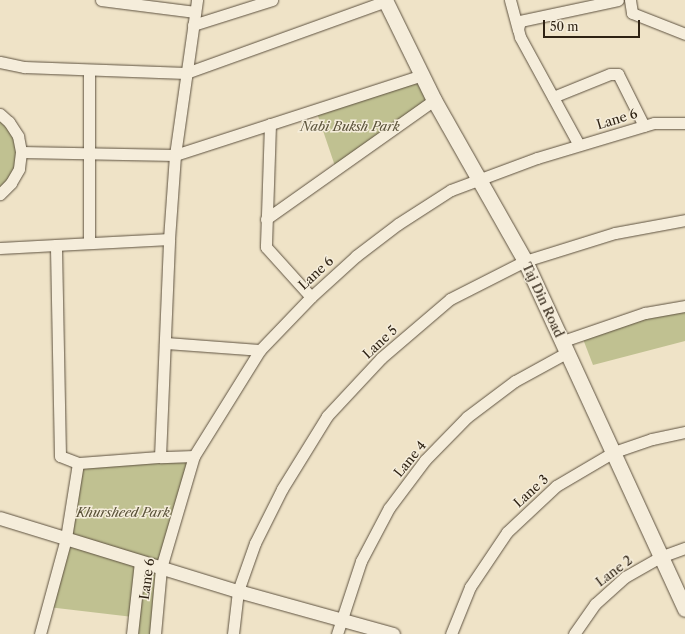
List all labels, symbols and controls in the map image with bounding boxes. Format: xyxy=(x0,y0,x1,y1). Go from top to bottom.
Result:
scale bar xyxy=(545,12,642,38)
text: 50 m xyxy=(550,19,579,34)
street label: Lane 6 xyxy=(595,105,639,133)
park label: Nabi Buksh Park xyxy=(300,118,400,134)
street label: Lane 6 xyxy=(295,253,337,293)
street label: Taj Din Road xyxy=(519,260,567,340)
street label: Lane 5 xyxy=(360,322,400,362)
street label: Lane 4 xyxy=(391,438,429,480)
street label: Lane 3 xyxy=(510,471,552,511)
park label: Khursheed Park xyxy=(76,504,170,520)
street label: Lane 2 xyxy=(593,552,635,590)
street label: Lane 6 xyxy=(136,557,158,601)

